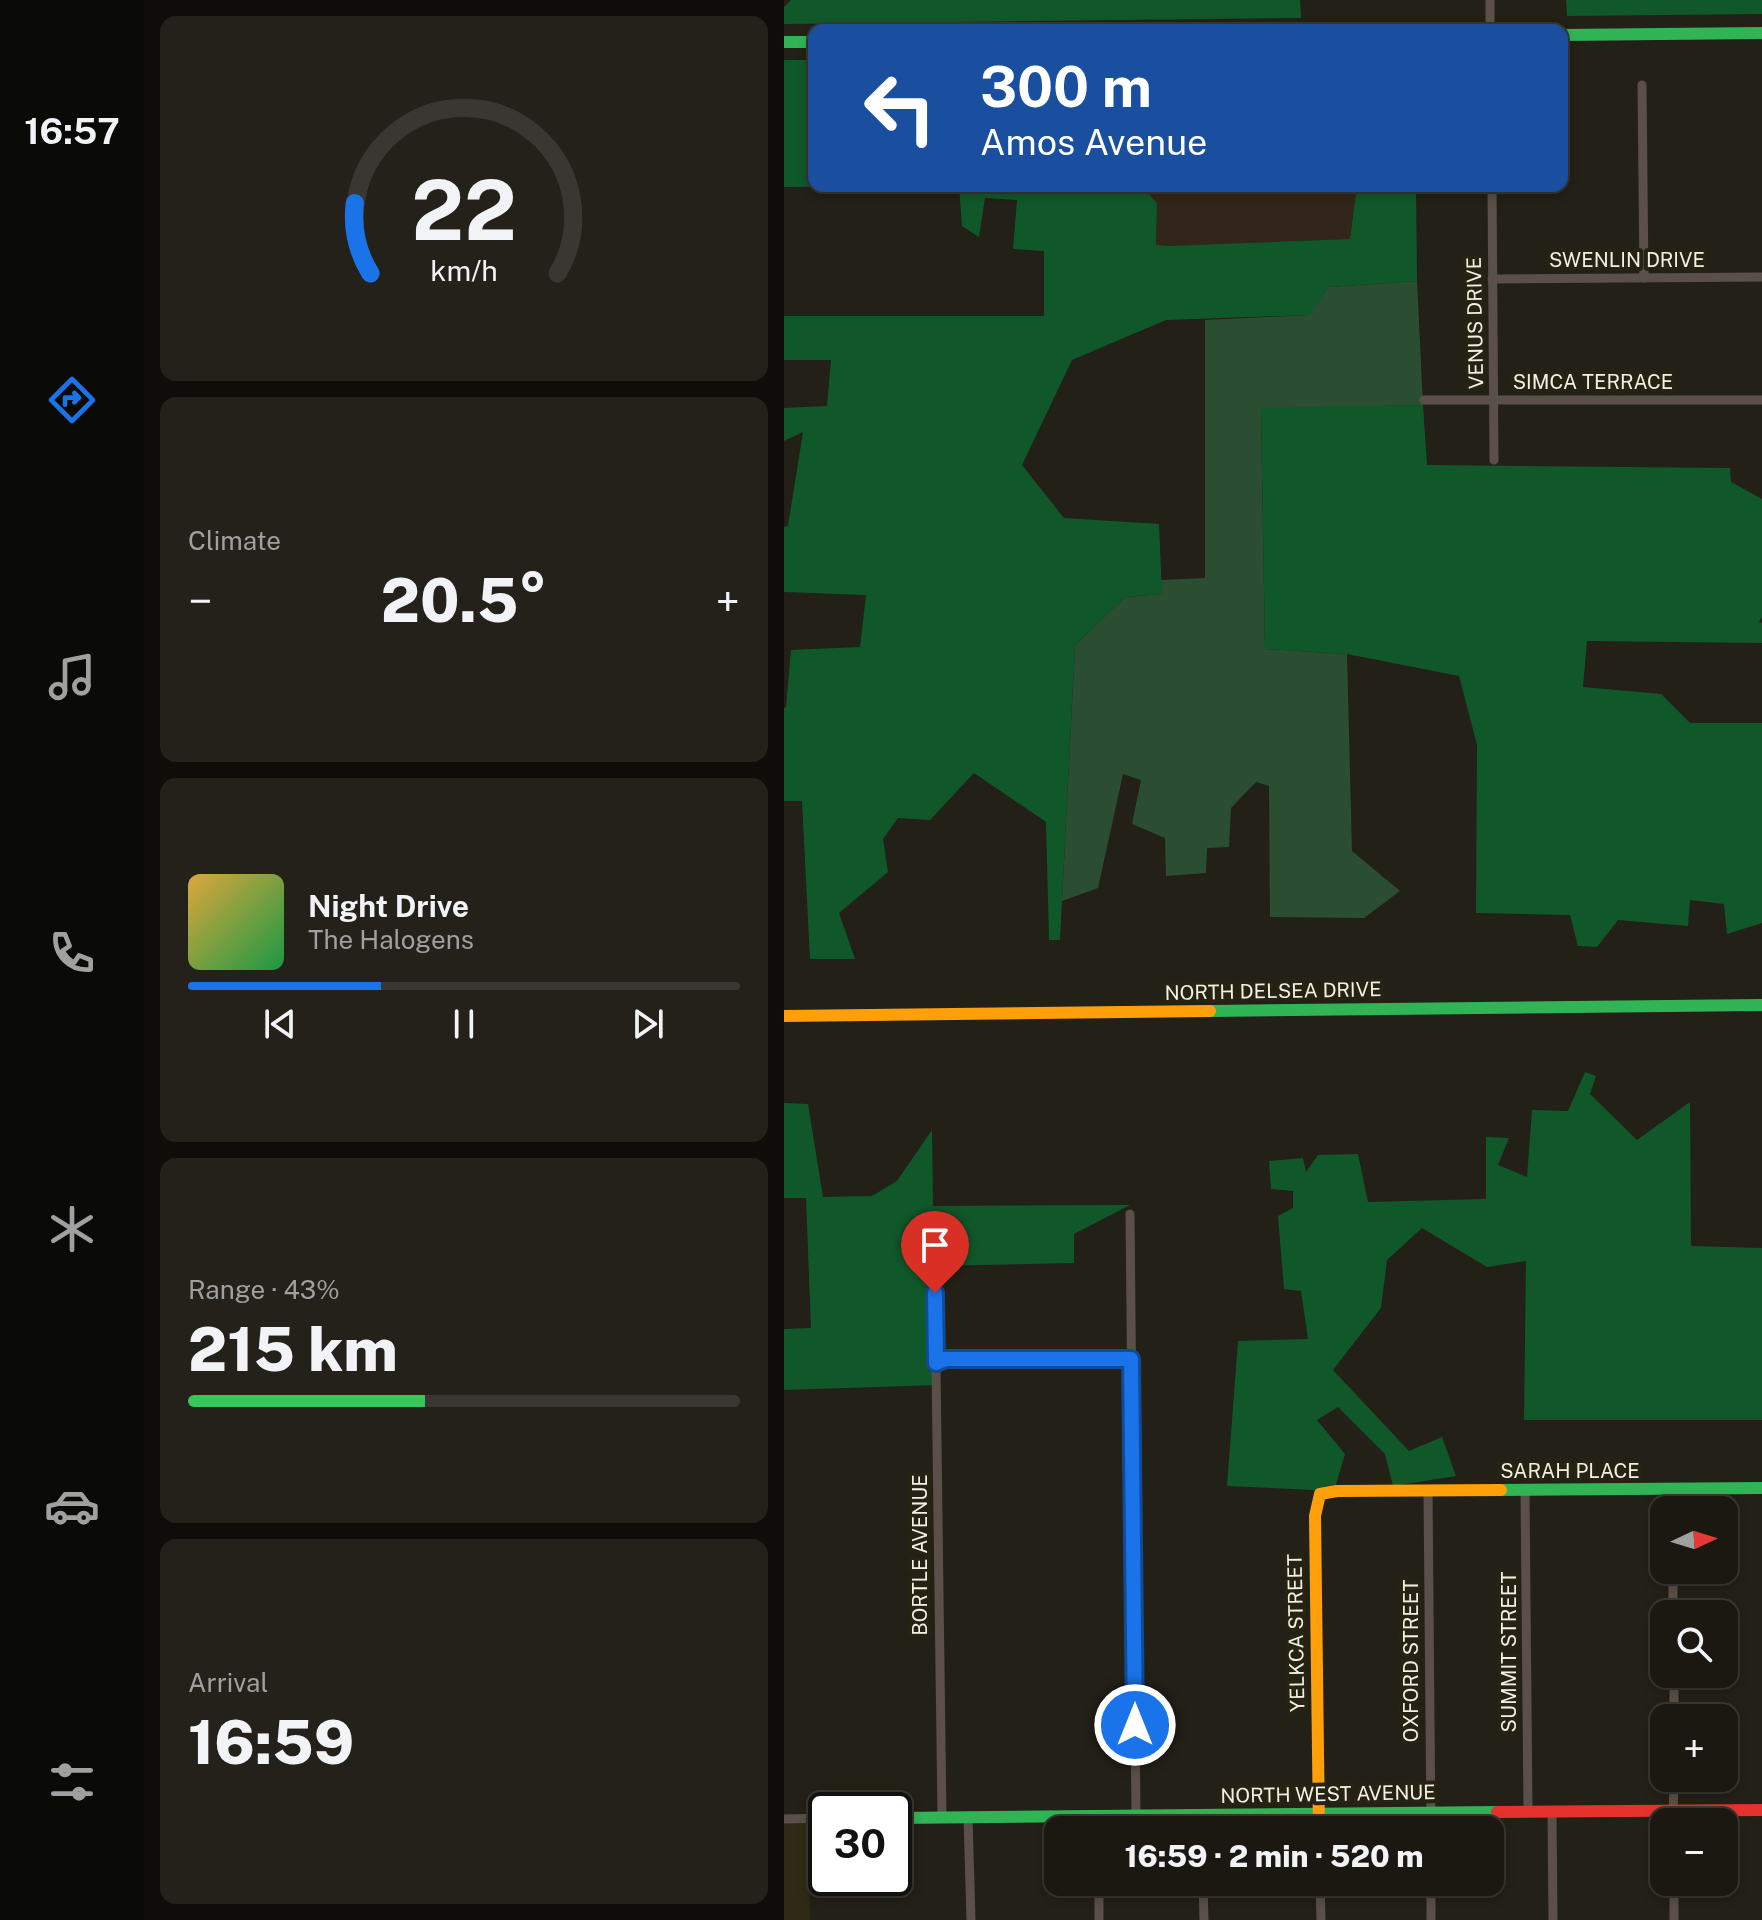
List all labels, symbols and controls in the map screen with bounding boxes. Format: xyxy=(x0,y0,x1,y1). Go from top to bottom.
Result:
text: 300 m xyxy=(980,54,1152,120)
icon: left xyxy=(848,56,952,160)
text: 16:57 xyxy=(24,110,120,152)
text: Amos Avenue xyxy=(980,121,1207,163)
text: 22 xyxy=(411,161,517,259)
street label: SWENLIN DRIVE xyxy=(1549,248,1705,272)
text: km/h xyxy=(430,255,498,288)
street label: VENUS DRIVE xyxy=(1462,257,1488,389)
street label: SIMCA TERRACE xyxy=(1513,370,1673,394)
icon: directions xyxy=(44,372,100,428)
text: Climate xyxy=(188,525,281,556)
text: 20.5° xyxy=(381,565,547,636)
text: − xyxy=(188,575,212,627)
text: + xyxy=(716,575,740,627)
icon: music xyxy=(44,649,100,705)
text: Night Drive xyxy=(308,888,469,924)
text: The Halogens xyxy=(308,924,474,955)
icon: phone xyxy=(44,925,100,981)
street label: NORTH DELSEA DRIVE xyxy=(1164,977,1382,1005)
icon: previous xyxy=(258,1002,302,1046)
icon: pause xyxy=(442,1002,486,1046)
icon: next xyxy=(626,1002,670,1046)
icon: climate xyxy=(44,1201,100,1257)
pin xyxy=(901,1211,969,1293)
icon: arrive xyxy=(913,1223,957,1267)
text: Range · 43% xyxy=(188,1274,340,1305)
text: 215 km xyxy=(188,1314,398,1385)
street label: SARAH PLACE xyxy=(1500,1459,1640,1483)
street label: BORTLE AVENUE xyxy=(908,1474,932,1636)
icon: car xyxy=(44,1478,100,1534)
north arrow xyxy=(1650,1496,1738,1584)
map controls xyxy=(1650,1496,1738,1896)
street label: YELKCA STREET xyxy=(1283,1554,1309,1712)
street label: SUMMIT STREET xyxy=(1497,1571,1521,1732)
street label: OXFORD STREET xyxy=(1399,1580,1423,1742)
button: search xyxy=(1650,1600,1738,1688)
text: Arrival xyxy=(188,1667,268,1698)
position arrow xyxy=(1093,1683,1177,1767)
button: + xyxy=(1650,1704,1738,1792)
text: 16:59 xyxy=(188,1707,354,1778)
icon: filters xyxy=(44,1754,100,1810)
street label: NORTH WEST AVENUE xyxy=(1220,1780,1436,1808)
speed limit sign: 30 xyxy=(808,1792,912,1896)
button: − xyxy=(1650,1808,1738,1896)
text: 16:59 · 2 min · 520 m xyxy=(1124,1838,1424,1874)

